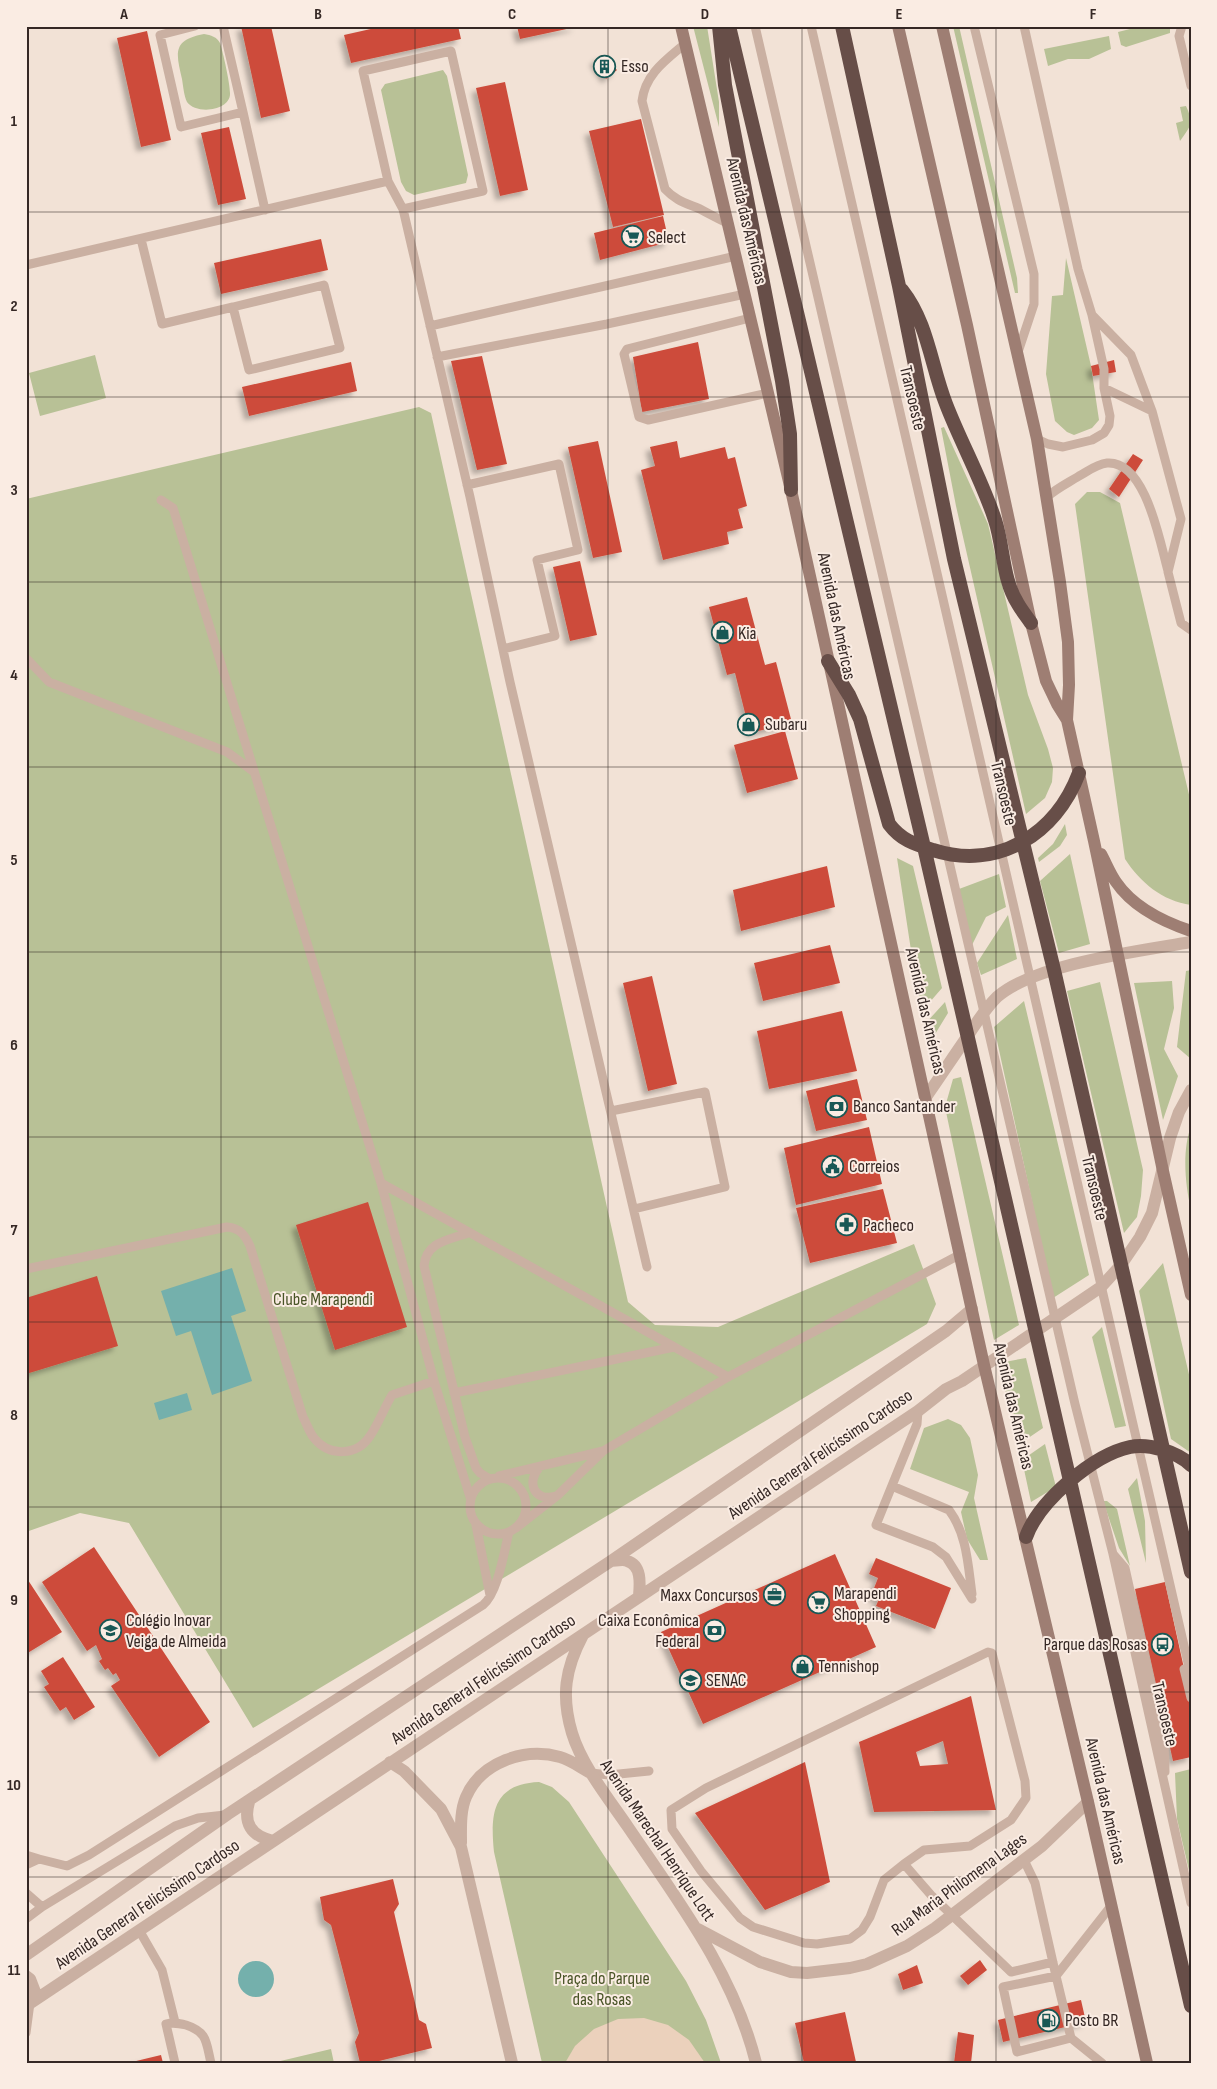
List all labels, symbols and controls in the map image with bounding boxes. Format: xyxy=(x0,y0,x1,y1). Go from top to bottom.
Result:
text: A xyxy=(119,5,128,24)
text: B xyxy=(314,5,322,24)
text: C xyxy=(508,5,516,24)
text: D xyxy=(701,5,709,24)
text: E xyxy=(896,5,903,24)
text: F xyxy=(1090,5,1097,24)
building icon: Esso xyxy=(593,54,617,78)
place label: Esso xyxy=(621,56,649,77)
text: 1 xyxy=(11,112,18,131)
street label: Avenida das Américas xyxy=(722,155,771,287)
supermarket icon: Select xyxy=(620,225,644,249)
place label: Select xyxy=(648,227,687,248)
text: 2 xyxy=(10,297,18,316)
street label: Transoeste xyxy=(895,364,930,432)
text: 3 xyxy=(10,481,18,500)
street label: Avenida das Américas xyxy=(813,550,860,682)
shop icon: Kia xyxy=(710,621,734,645)
place label: Kia xyxy=(738,623,757,644)
text: 4 xyxy=(10,666,18,685)
shop icon: Subaru xyxy=(737,712,761,736)
place label: Subaru xyxy=(765,714,807,735)
street label: Transoeste xyxy=(986,759,1021,827)
text: 5 xyxy=(10,851,18,870)
street label: Avenida das Américas xyxy=(901,945,950,1077)
text: 6 xyxy=(10,1036,18,1055)
bank icon: Banco Santander xyxy=(825,1094,849,1118)
place label: Banco Santander xyxy=(853,1096,956,1117)
public building icon: Correios xyxy=(821,1154,845,1178)
street label: Transoeste xyxy=(1077,1154,1112,1222)
place label: Correios xyxy=(849,1156,900,1177)
pharmacy icon: Pacheco xyxy=(835,1213,859,1237)
place label: Pacheco xyxy=(863,1215,914,1236)
text: 7 xyxy=(11,1221,18,1240)
park label: Clube Marapendi xyxy=(273,1289,373,1310)
street label: Avenida das Américas xyxy=(989,1340,1038,1472)
street label: Avenida General Felicíssimo Cardoso xyxy=(723,1385,916,1525)
text: 8 xyxy=(10,1406,18,1425)
office icon: Maxx Concursos xyxy=(762,1583,786,1607)
place label: Marapendi Shopping xyxy=(834,1583,897,1625)
place label: Maxx Concursos xyxy=(660,1585,758,1606)
text: 9 xyxy=(10,1591,18,1610)
supermarket icon: Marapendi Shopping xyxy=(806,1591,830,1615)
place label: Colégio Inovar Veiga de Almeida xyxy=(126,1610,226,1652)
street label: Avenida General Felicíssimo Cardoso xyxy=(386,1610,579,1750)
place label: Caixa Econômica Federal xyxy=(598,1610,699,1652)
school or university icon: Colégio Inovar Veiga de Almeida xyxy=(98,1618,122,1642)
bank icon: Caixa Econômica Federal xyxy=(703,1618,727,1642)
bus stop icon: Parque das Rosas xyxy=(1151,1632,1175,1656)
place label: Parque das Rosas xyxy=(1044,1634,1147,1655)
shop icon: Tennishop xyxy=(790,1654,814,1678)
place label: Tennishop xyxy=(818,1656,879,1677)
school or university icon: SENAC xyxy=(678,1668,702,1692)
place label: SENAC xyxy=(706,1670,747,1691)
street label: Transoeste xyxy=(1147,1680,1182,1748)
street label: Avenida das Américas xyxy=(1081,1735,1130,1867)
street label: Avenida Marechal Henrique Lott xyxy=(595,1755,720,1925)
text: 10 xyxy=(7,1776,21,1795)
street label: Rua Maria Philomena Lages xyxy=(888,1828,1031,1940)
street label: Avenida General Felicíssimo Cardoso xyxy=(50,1835,243,1975)
text: 11 xyxy=(8,1961,21,1980)
park label: Praça do Parque das Rosas xyxy=(554,1968,650,2010)
fuel station icon: Posto BR xyxy=(1037,2008,1061,2032)
place label: Posto BR xyxy=(1065,2010,1119,2031)

